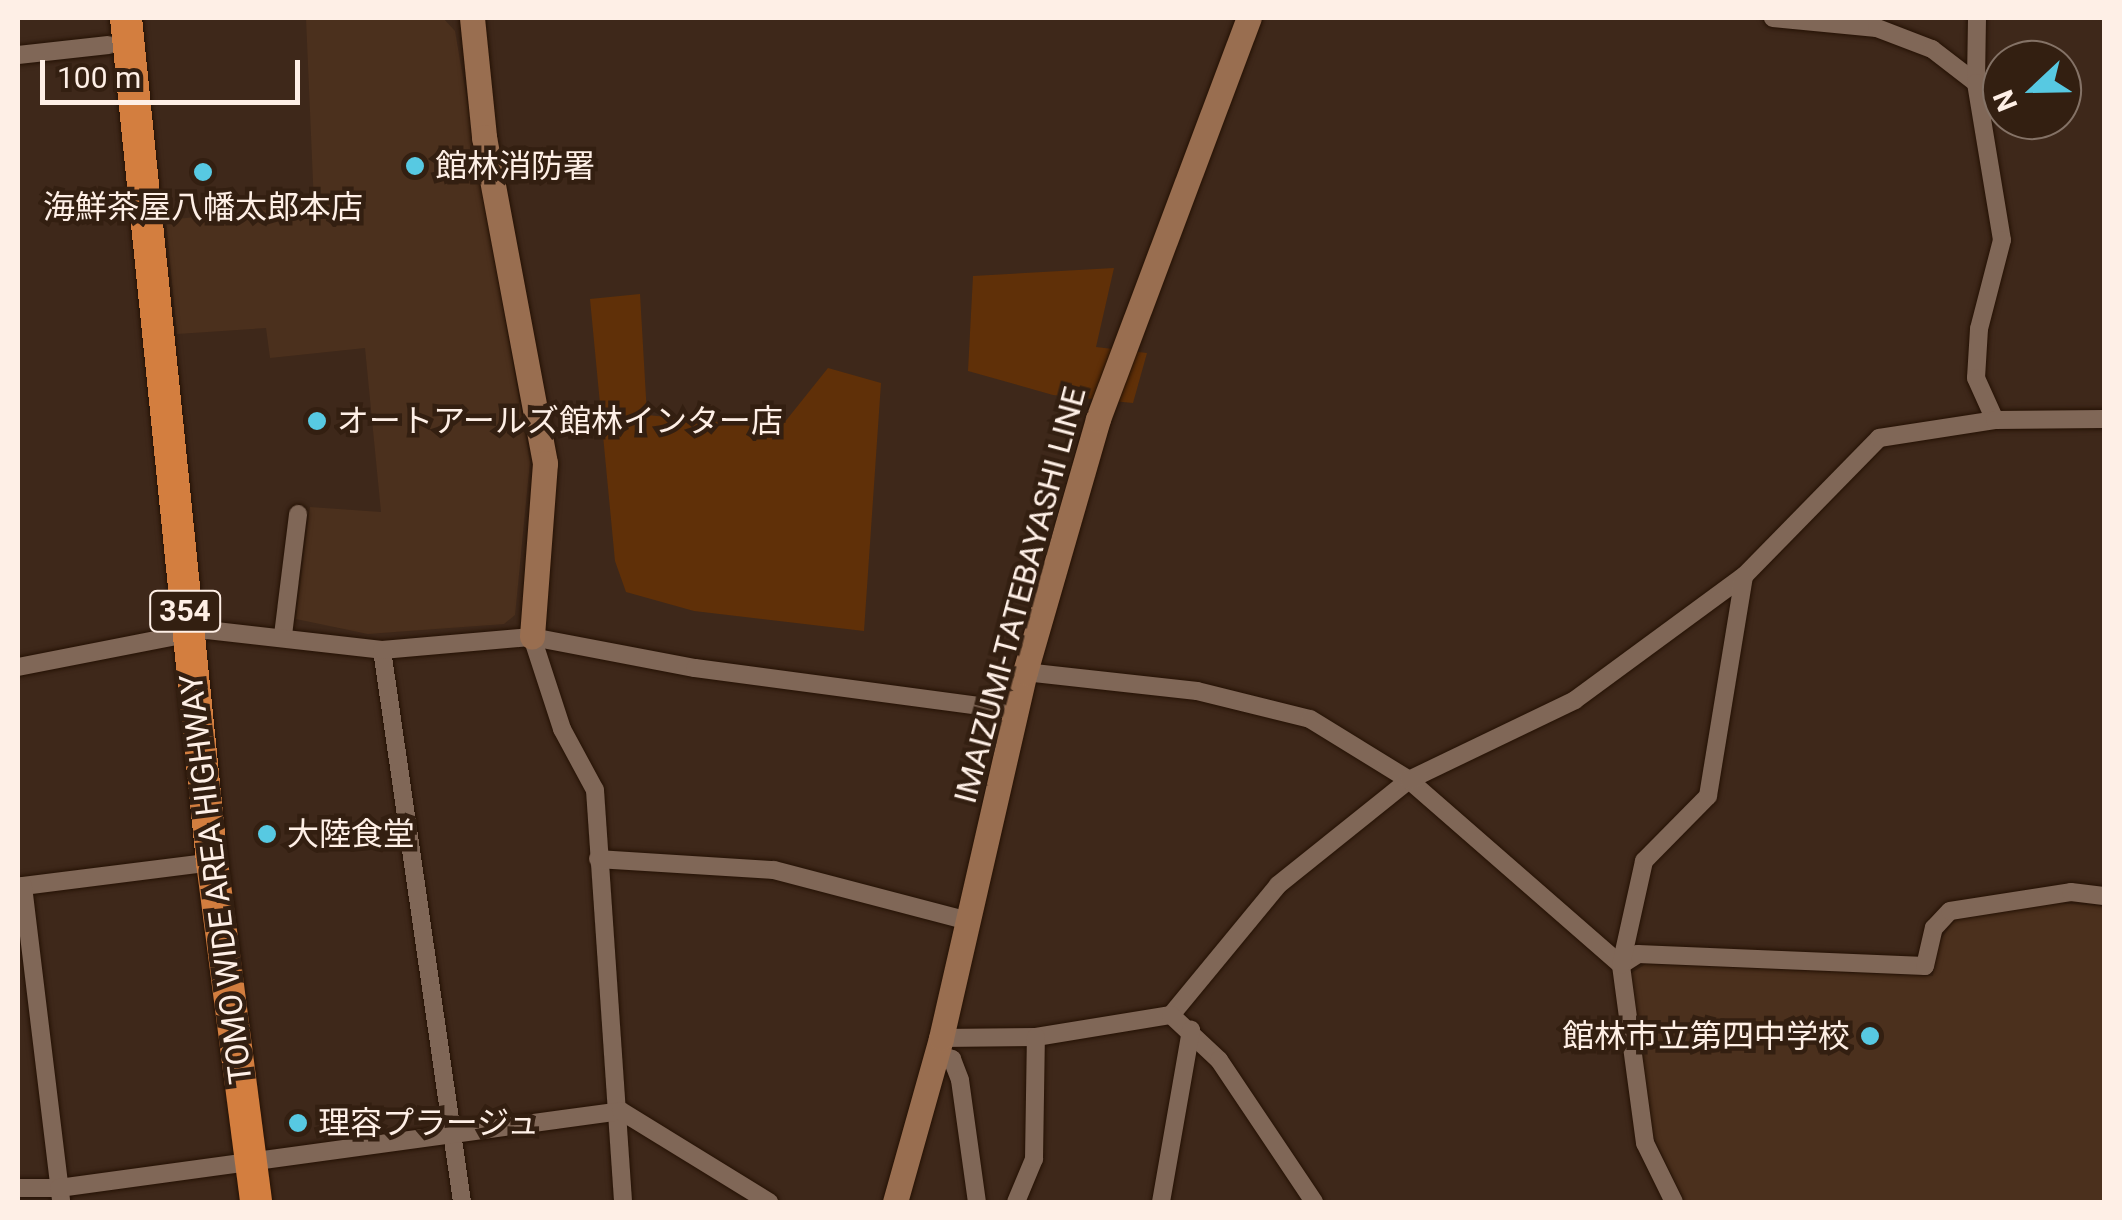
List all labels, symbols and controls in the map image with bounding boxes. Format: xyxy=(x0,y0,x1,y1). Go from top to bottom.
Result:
scale bar xyxy=(45,40,305,102)
north arrow xyxy=(1982,40,2082,140)
text: 100 m xyxy=(57,60,141,95)
text: N xyxy=(1987,85,2025,116)
place label: 館林消防署 xyxy=(435,147,595,185)
marker: 館林消防署 xyxy=(404,155,426,177)
marker: 海鮮茶屋八幡太郎本店 xyxy=(192,161,214,183)
place label: 海鮮茶屋八幡太郎本店 xyxy=(43,188,363,226)
street label: IMAIZUMI-TATEBAYASHI LINE xyxy=(946,383,1094,807)
place label: オートアールズ館林インター店 xyxy=(337,402,783,440)
marker: オートアールズ館林インター店 xyxy=(306,410,328,432)
road number: 354 xyxy=(148,586,222,636)
street label: TOMO WIDE AREA HIGHWAY xyxy=(172,672,260,1086)
place label: 大陸食堂 xyxy=(287,815,415,853)
marker: 大陸食堂 xyxy=(256,823,278,845)
place label: 館林市立第四中学校 xyxy=(1562,1017,1850,1055)
marker: 館林市立第四中学校 xyxy=(1859,1025,1881,1047)
place label: 理容プラージュ xyxy=(318,1104,542,1142)
marker: 理容プラージュ xyxy=(287,1112,309,1134)

